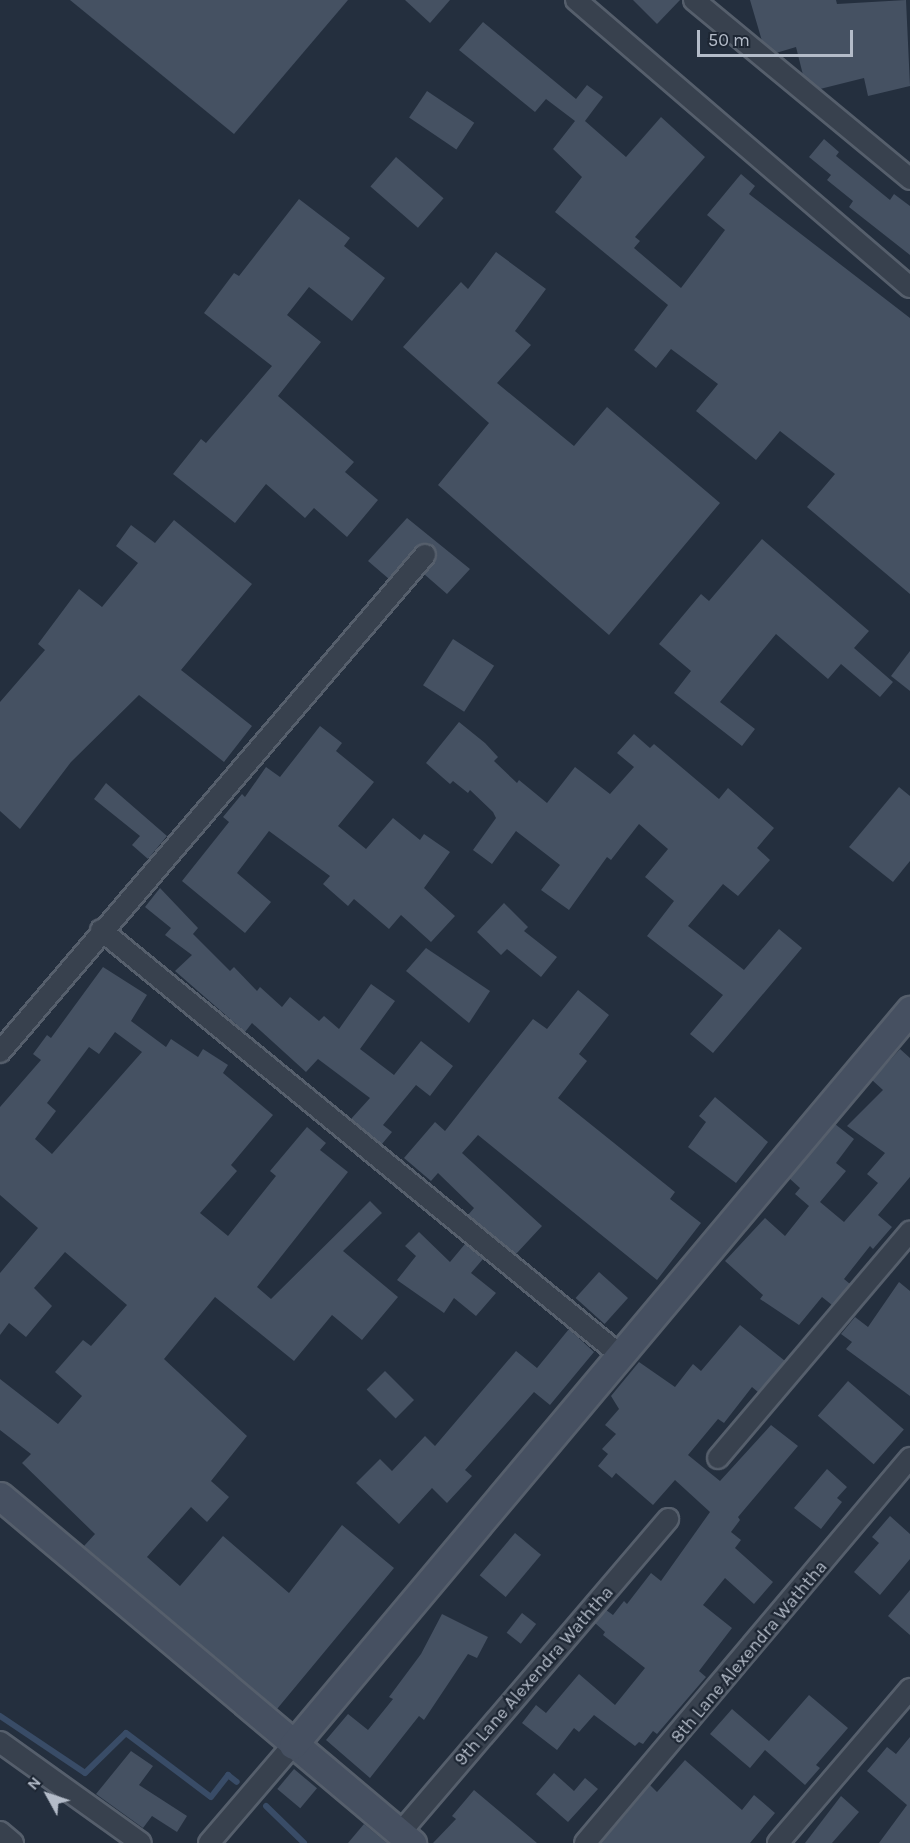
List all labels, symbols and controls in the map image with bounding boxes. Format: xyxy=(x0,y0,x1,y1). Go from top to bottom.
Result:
scale bar xyxy=(700,18,856,56)
text: 50 m xyxy=(708,29,750,51)
street label: 8th Lane Alexendra Waththa xyxy=(666,1556,832,1748)
street label: 9th Lane Alexendra Waththa xyxy=(450,1582,618,1770)
north arrow xyxy=(18,1765,78,1825)
text: N xyxy=(23,1773,45,1794)

